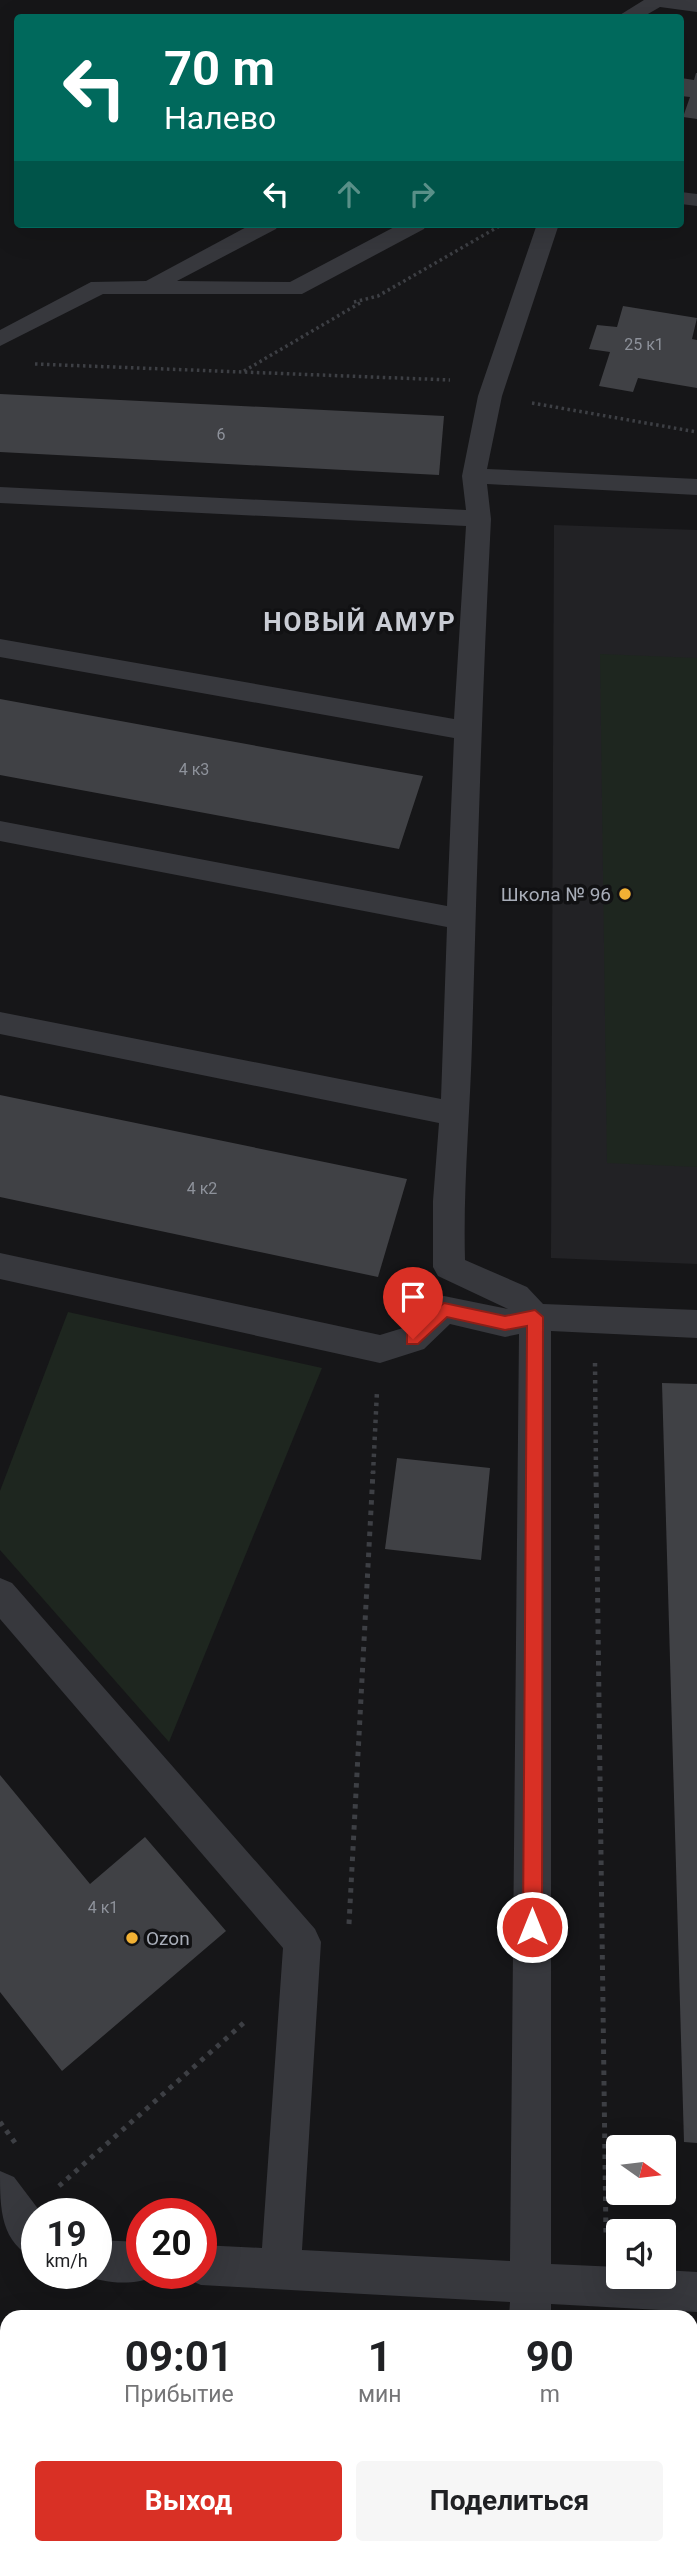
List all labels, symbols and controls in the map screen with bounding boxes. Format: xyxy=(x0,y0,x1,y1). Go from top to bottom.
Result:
text: 70 m xyxy=(164,40,275,97)
icon: left xyxy=(49,42,140,133)
text: Налево xyxy=(164,99,276,137)
icon: left xyxy=(257,175,295,213)
icon: ahead xyxy=(330,175,368,213)
icon: right xyxy=(403,175,441,213)
house number: 25 к1 xyxy=(624,335,664,354)
house number: 6 xyxy=(217,425,226,444)
district label: НОВЫЙ АМУР xyxy=(263,607,457,637)
house number: 4 к3 xyxy=(179,760,209,779)
place label: Школа № 96 xyxy=(501,883,611,906)
marker: Школа № 96 xyxy=(617,886,633,902)
house number: 4 к2 xyxy=(187,1179,217,1198)
pin xyxy=(383,1267,443,1339)
icon: arrive xyxy=(394,1278,432,1316)
position arrow xyxy=(495,1890,569,1964)
house number: 4 к1 xyxy=(88,1898,118,1917)
place label: Ozon xyxy=(146,1927,190,1950)
marker: Ozon xyxy=(124,1930,140,1946)
north arrow xyxy=(606,2135,676,2205)
map controls xyxy=(606,2135,676,2289)
speed limit sign: 20 xyxy=(126,2198,217,2289)
text: 19 xyxy=(46,2214,87,2255)
button: sound xyxy=(606,2219,676,2289)
text: km/h xyxy=(45,2250,88,2271)
text: 09:01 xyxy=(125,2332,233,2381)
text: 1 xyxy=(368,2332,392,2381)
text: 90 xyxy=(526,2332,574,2381)
text: Прибытие xyxy=(124,2381,234,2408)
text: мин xyxy=(358,2381,402,2408)
text: m xyxy=(540,2381,560,2408)
button: Выход xyxy=(35,2461,342,2541)
button: Поделиться xyxy=(356,2461,663,2541)

